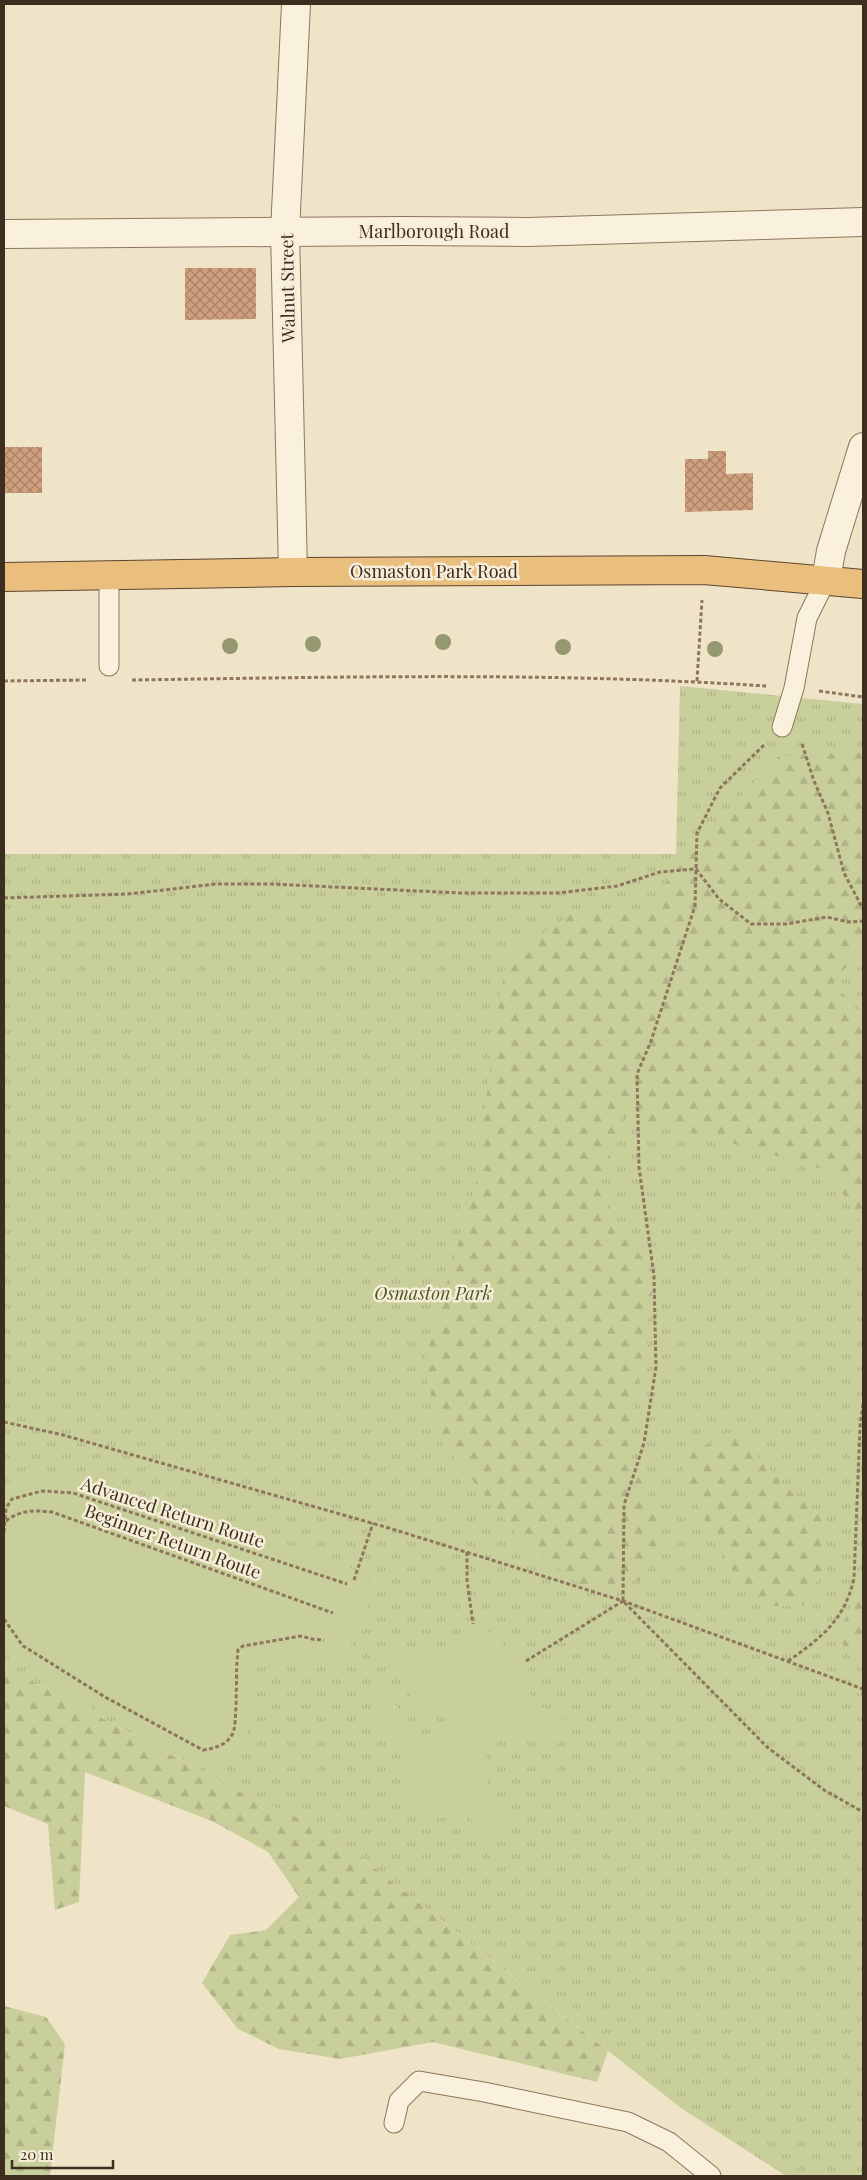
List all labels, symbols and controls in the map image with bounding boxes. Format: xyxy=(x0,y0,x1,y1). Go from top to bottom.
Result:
street label: Marlborough Road xyxy=(359,219,510,243)
street label: Walnut Street xyxy=(274,232,300,344)
street label: Osmaston Park Road xyxy=(350,559,519,583)
park label: Osmaston Park xyxy=(374,1281,492,1305)
street label: Advanced Return Route xyxy=(77,1471,268,1553)
street label: Beginner Return Route xyxy=(81,1498,265,1584)
scale bar xyxy=(12,2138,114,2170)
text: 20 m xyxy=(20,2144,54,2164)

